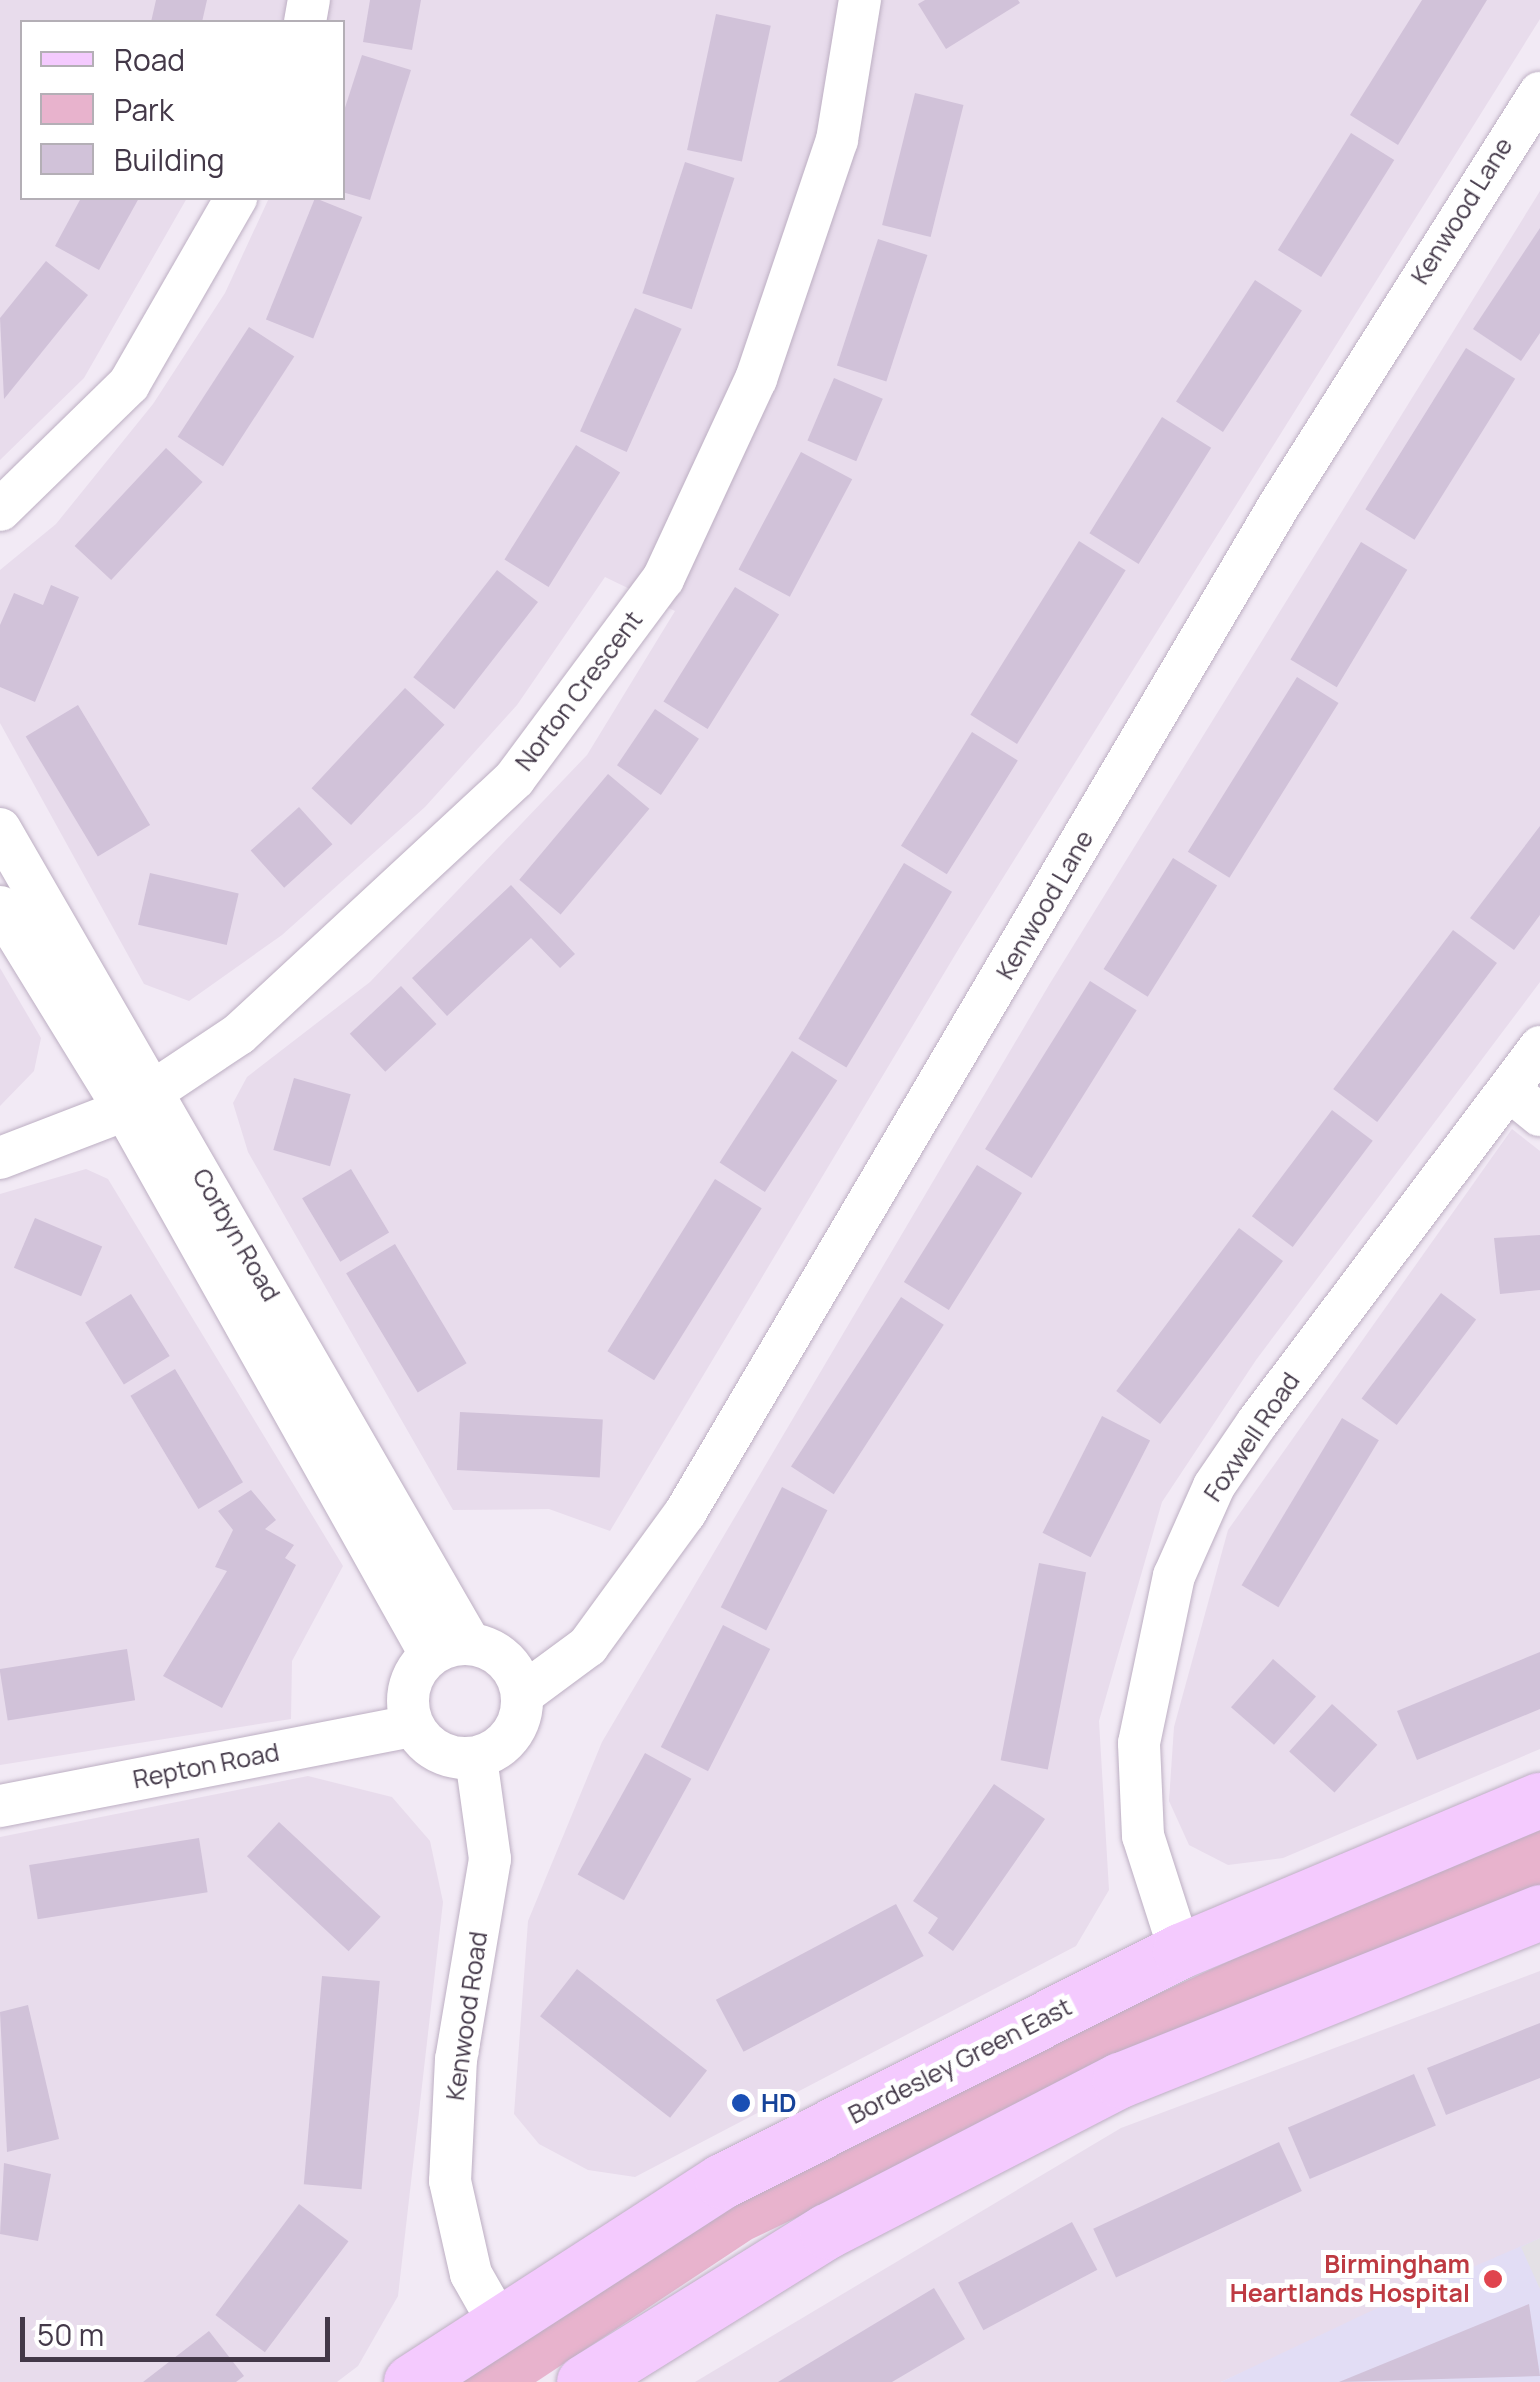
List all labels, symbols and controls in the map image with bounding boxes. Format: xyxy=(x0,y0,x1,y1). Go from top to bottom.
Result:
legend xyxy=(20,20,345,200)
text: Road xyxy=(114,39,185,80)
text: Park xyxy=(114,89,174,130)
street label: Kenwood Lane xyxy=(1405,132,1519,290)
text: Building xyxy=(114,139,225,180)
street label: Norton Crescent xyxy=(509,605,649,777)
street label: Kenwood Lane xyxy=(990,825,1100,985)
street label: Corbyn Road xyxy=(186,1163,286,1307)
street label: Foxwell Road xyxy=(1198,1367,1306,1507)
street label: Repton Road xyxy=(130,1737,282,1795)
street label: Kenwood Road xyxy=(440,1930,494,2102)
street label: Bordesley Green East xyxy=(844,1992,1076,2130)
place label: HD xyxy=(761,2088,797,2118)
marker: HD xyxy=(730,2092,752,2114)
place label: Birmingham Heartlands Hospital xyxy=(1230,2250,1470,2309)
marker: Birmingham Heartlands Hospital xyxy=(1480,2266,1506,2292)
scale bar xyxy=(25,2297,335,2359)
text: 50 m xyxy=(37,2314,104,2355)

